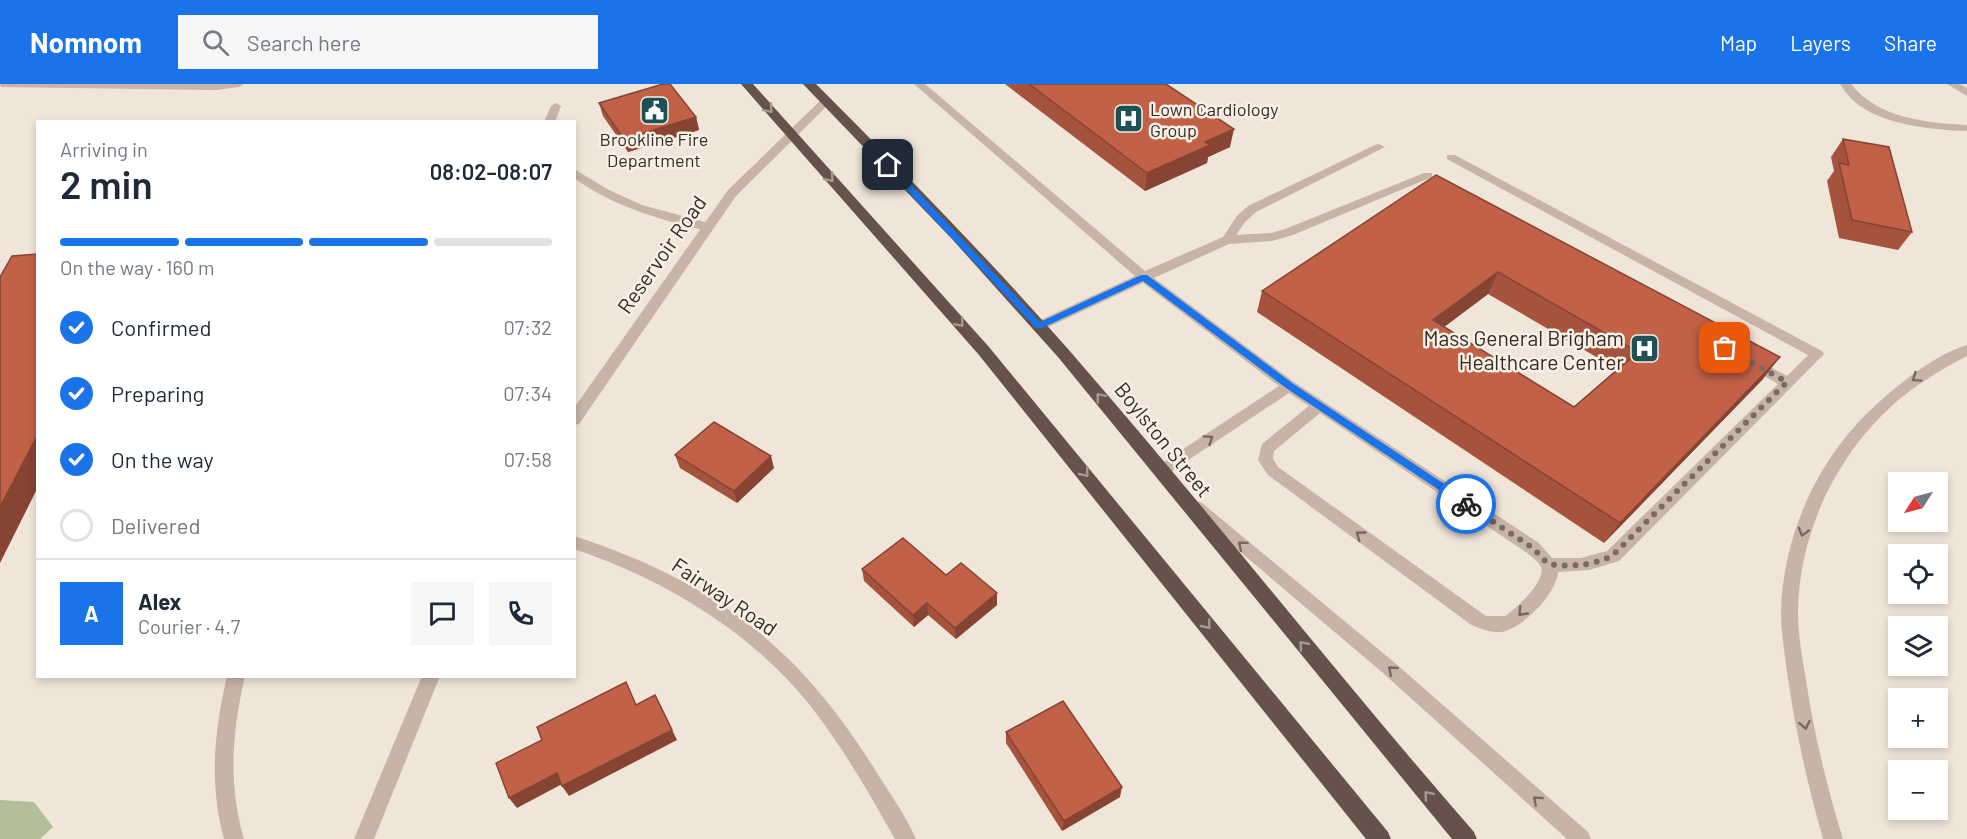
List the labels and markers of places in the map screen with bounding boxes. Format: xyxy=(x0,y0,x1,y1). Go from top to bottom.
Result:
public building icon: Brookline Fire Department xyxy=(638,94,670,126)
place label: Lown Cardiology Group xyxy=(1150,98,1279,141)
hospital icon: Lown Cardiology Group xyxy=(1113,103,1145,135)
place label: Brookline Fire Department xyxy=(600,128,708,171)
pin xyxy=(862,139,913,190)
pin xyxy=(1699,322,1750,373)
place label: Mass General Brigham Healthcare Center xyxy=(1424,325,1624,374)
hospital icon: Mass General Brigham Healthcare Center xyxy=(1629,333,1661,365)

